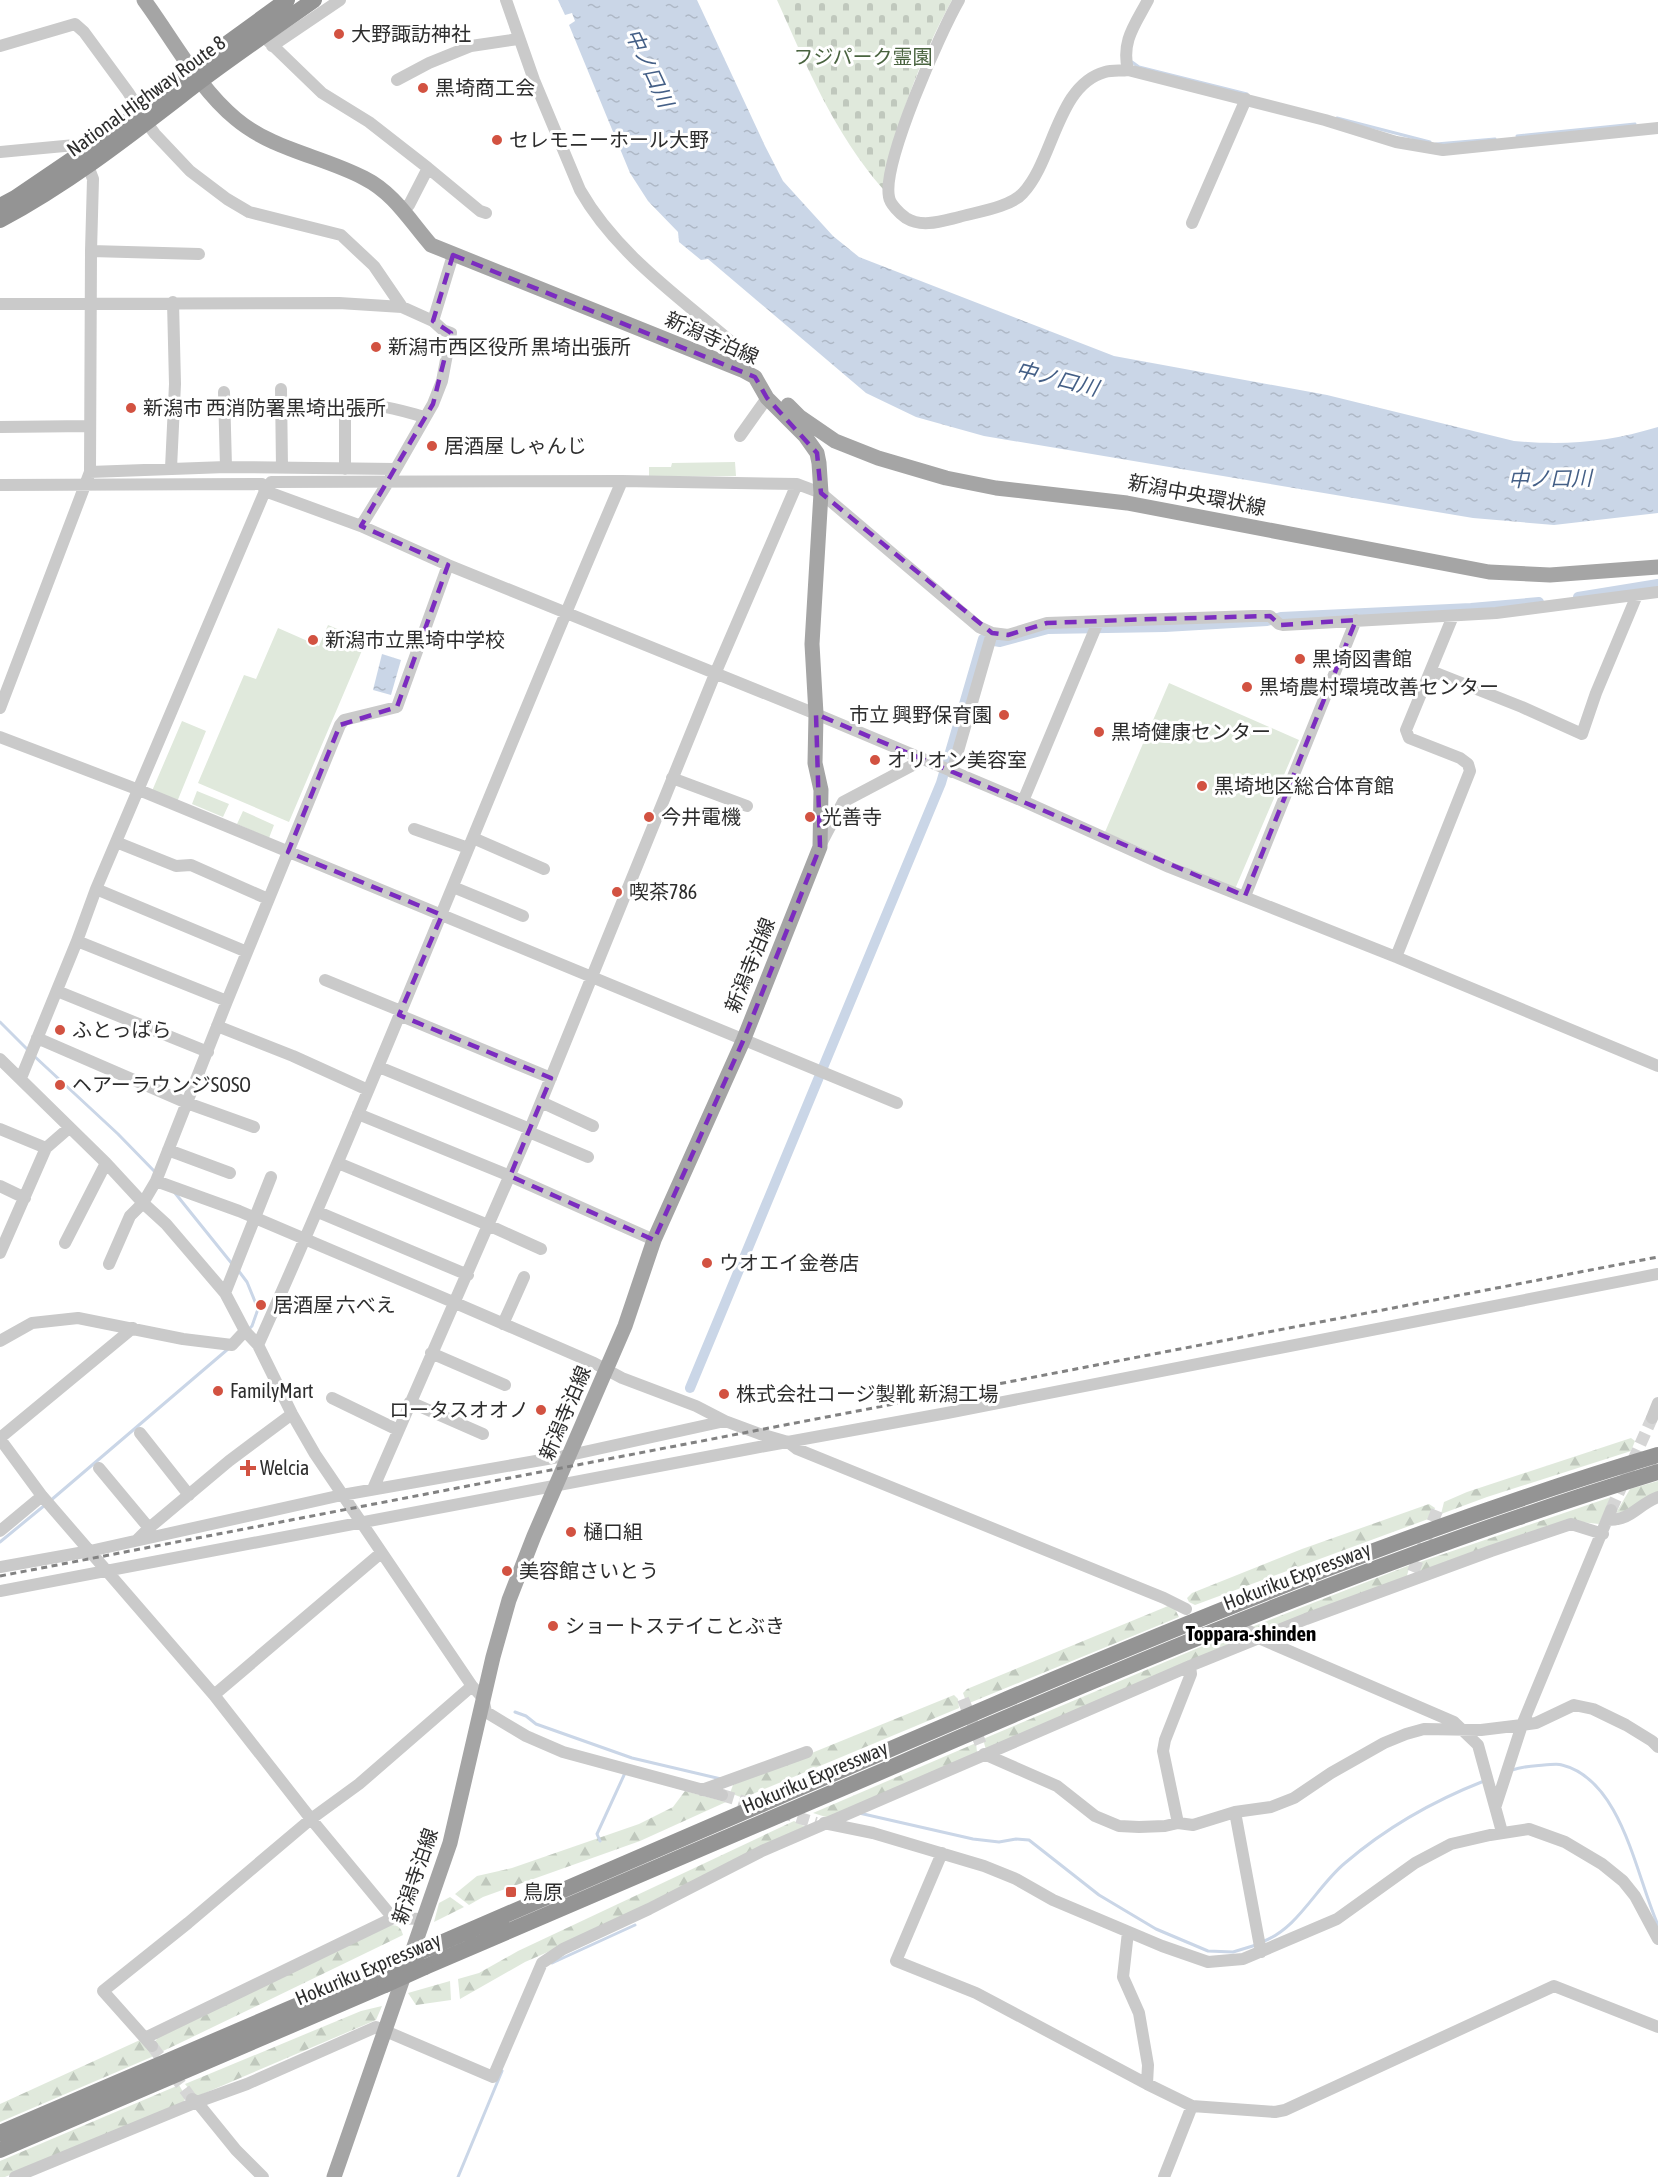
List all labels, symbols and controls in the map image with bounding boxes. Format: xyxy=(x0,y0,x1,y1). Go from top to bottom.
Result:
place label: 大野諏訪神社 xyxy=(351,22,471,45)
water label: 中ノ口川 xyxy=(621,24,679,113)
marker: 大野諏訪神社 xyxy=(332,27,346,41)
street label: National Highway Route 8 xyxy=(62,30,229,161)
park label: フジパーク霊園 xyxy=(794,45,932,68)
place label: 黒埼商工会 xyxy=(435,76,535,99)
marker: 黒埼商工会 xyxy=(416,81,430,95)
place label: セレモニーホール大野 xyxy=(509,128,709,151)
marker: セレモニーホール大野 xyxy=(490,133,504,147)
street label: 新潟寺泊線 xyxy=(662,307,763,368)
place label: 新潟市西区役所 黒埼出張所 xyxy=(388,335,631,358)
marker: 新潟市西区役所 黒埼出張所 xyxy=(369,340,383,354)
water label: 中ノ口川 xyxy=(1014,356,1103,400)
place label: 新潟市 西消防署黒埼出張所 xyxy=(143,396,386,419)
marker: 新潟市 西消防署黒埼出張所 xyxy=(124,401,138,415)
place label: 居酒屋 しゃんじ xyxy=(444,434,587,457)
marker: 居酒屋 しゃんじ xyxy=(425,439,439,453)
water label: 中ノ口川 xyxy=(1508,465,1594,491)
street label: 新潟中央環状線 xyxy=(1126,470,1268,519)
place label: 新潟市立黒埼中学校 xyxy=(325,628,505,651)
marker: 新潟市立黒埼中学校 xyxy=(306,633,320,647)
place label: 黒埼図書館 xyxy=(1312,647,1412,670)
marker: 黒埼図書館 xyxy=(1293,652,1307,666)
place label: 黒埼農村環境改善センター xyxy=(1259,675,1499,698)
marker: 黒埼農村環境改善センター xyxy=(1240,680,1254,694)
place label: 市立 興野保育園 xyxy=(849,703,992,726)
marker: 市立 興野保育園 xyxy=(997,708,1011,722)
place label: 黒埼健康センター xyxy=(1111,720,1271,743)
marker: 黒埼健康センター xyxy=(1092,725,1106,739)
place label: オリオン美容室 xyxy=(887,748,1027,771)
marker: オリオン美容室 xyxy=(868,753,882,767)
place label: 黒埼地区総合体育館 xyxy=(1214,774,1394,797)
marker: 黒埼地区総合体育館 xyxy=(1195,779,1209,793)
place label: 今井電機 xyxy=(661,805,741,828)
place label: 光善寺 xyxy=(822,805,882,828)
marker: 今井電機 xyxy=(642,810,656,824)
marker: 光善寺 xyxy=(803,810,817,824)
place label: 喫茶786 xyxy=(629,880,697,903)
marker: 喫茶786 xyxy=(610,885,624,899)
street label: 新潟寺泊線 xyxy=(720,914,779,1015)
place label: ふとっぱら xyxy=(72,1018,171,1041)
marker: ふとっぱら xyxy=(53,1023,67,1037)
place label: ヘアーラウンジSOSO xyxy=(72,1073,251,1096)
marker: ヘアーラウンジSOSO xyxy=(53,1078,67,1092)
place label: ウオエイ金巻店 xyxy=(719,1251,859,1274)
marker: ウオエイ金巻店 xyxy=(700,1256,714,1270)
place label: 居酒屋 六べえ xyxy=(273,1293,396,1316)
marker: 居酒屋 六べえ xyxy=(254,1298,268,1312)
street label: 新潟寺泊線 xyxy=(534,1362,595,1463)
place label: FamilyMart xyxy=(230,1379,314,1402)
place label: 株式会社コージ製靴 新潟工場 xyxy=(736,1382,998,1405)
marker: FamilyMart xyxy=(211,1384,225,1398)
marker: 株式会社コージ製靴 新潟工場 xyxy=(717,1387,731,1401)
place label: ロータスオオノ xyxy=(389,1398,529,1421)
marker: ロータスオオノ xyxy=(534,1403,548,1417)
place label: Welcia xyxy=(260,1456,309,1479)
marker: Welcia xyxy=(241,1461,255,1475)
place label: 樋口組 xyxy=(583,1520,643,1543)
marker: 樋口組 xyxy=(564,1525,578,1539)
street label: Hokuriku Expressway xyxy=(1220,1537,1374,1614)
place label: 美容館さいとう xyxy=(519,1559,659,1582)
marker: 美容館さいとう xyxy=(500,1564,514,1578)
place label: ショートステイことぶき xyxy=(565,1614,785,1637)
marker: ショートステイことぶき xyxy=(546,1619,560,1633)
district label: Toppara-shinden xyxy=(1186,1621,1316,1645)
street label: Hokuriku Expressway xyxy=(739,1736,891,1818)
street label: 新潟寺泊線 xyxy=(387,1825,442,1927)
place label: 鳥原 xyxy=(523,1880,563,1903)
marker: 鳥原 xyxy=(504,1885,518,1899)
street label: Hokuriku Expressway xyxy=(292,1928,444,2010)

